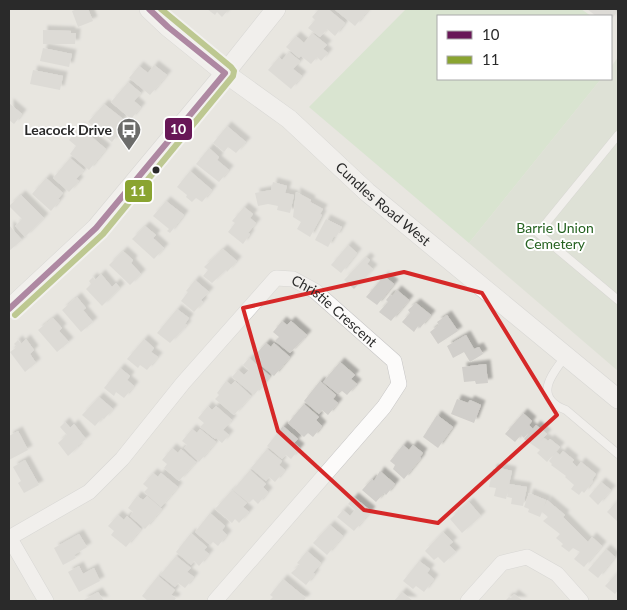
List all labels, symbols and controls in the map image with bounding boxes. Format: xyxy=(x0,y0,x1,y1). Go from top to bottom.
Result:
legend xyxy=(437,15,612,80)
text: 10 xyxy=(482,25,500,43)
text: 11 xyxy=(482,50,499,68)
bus stop icon: Leacock Drive xyxy=(116,117,142,151)
line badge: 10 xyxy=(164,117,193,141)
text: 10 xyxy=(170,120,186,137)
place label: Leacock Drive xyxy=(24,121,113,138)
street label: Cundles Road West xyxy=(332,158,434,249)
unlabelled marker xyxy=(151,165,161,175)
line badge: 11 xyxy=(124,179,153,203)
text: 11 xyxy=(130,182,146,199)
park label: Barrie Union Cemetery xyxy=(516,219,594,252)
street label: Christie Crescent xyxy=(289,271,381,350)

